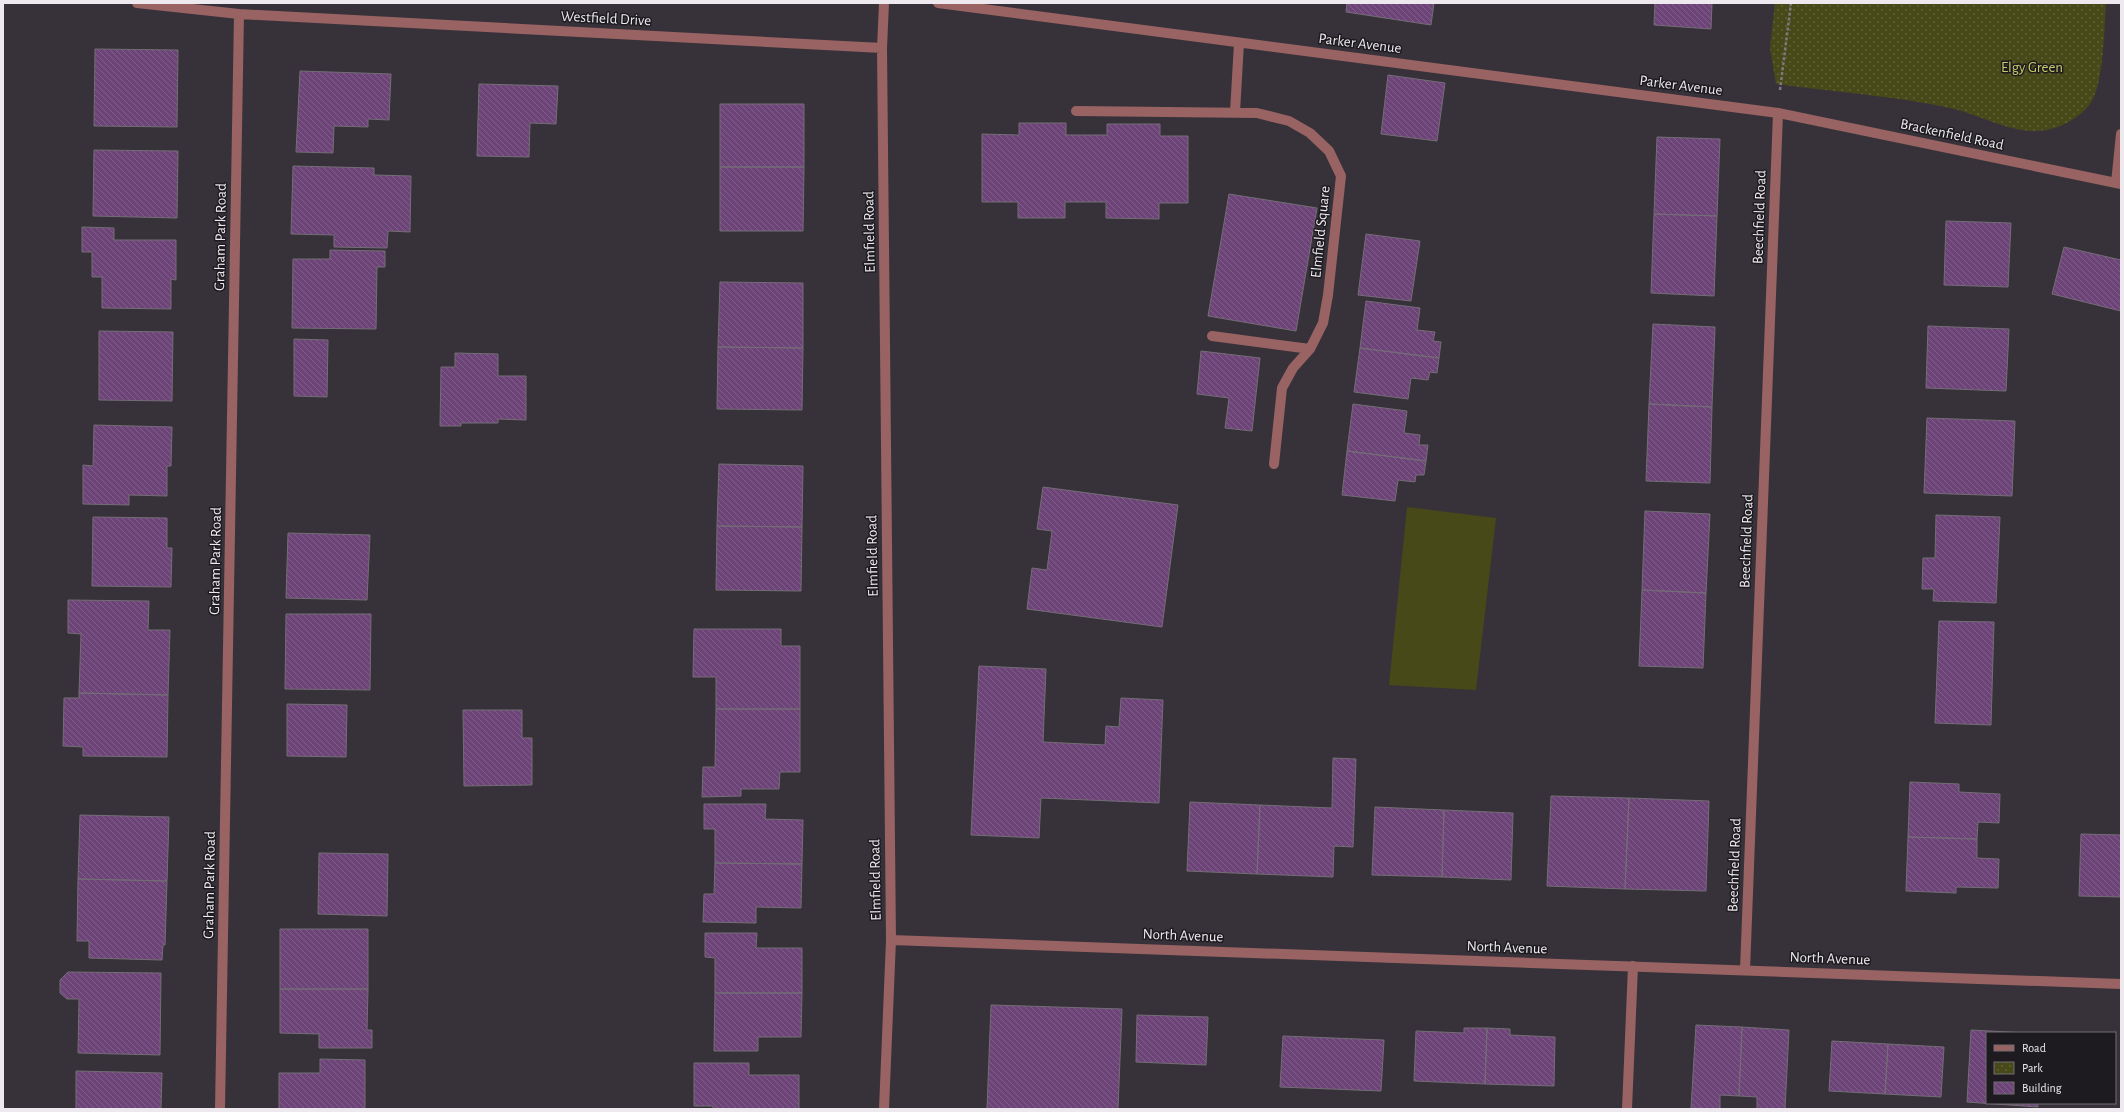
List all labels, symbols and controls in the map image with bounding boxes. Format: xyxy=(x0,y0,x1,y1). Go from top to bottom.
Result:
street label: Westfield Drive xyxy=(560,9,652,28)
street label: Parker Avenue xyxy=(1318,31,1402,56)
park label: Elgy Green xyxy=(2001,60,2063,75)
street label: Parker Avenue xyxy=(1639,73,1723,98)
street label: Brackenfield Road xyxy=(1899,116,2005,153)
street label: Beechfield Road xyxy=(1750,169,1769,264)
street label: Graham Park Road xyxy=(212,183,229,291)
street label: Elmfield Square xyxy=(1308,185,1333,279)
street label: Elmfield Road xyxy=(861,191,878,273)
street label: Beechfield Road xyxy=(1737,493,1756,588)
street label: Graham Park Road xyxy=(207,507,224,615)
street label: Elmfield Road xyxy=(864,515,881,597)
street label: Beechfield Road xyxy=(1725,817,1744,912)
street label: Graham Park Road xyxy=(201,831,218,939)
street label: Elmfield Road xyxy=(867,839,884,921)
street label: North Avenue xyxy=(1142,927,1224,944)
street label: North Avenue xyxy=(1466,939,1548,956)
street label: North Avenue xyxy=(1789,950,1871,967)
legend xyxy=(1986,1032,2116,1104)
text: Road xyxy=(2022,1042,2046,1054)
text: Park xyxy=(2022,1062,2043,1074)
text: Building xyxy=(2022,1082,2062,1094)

